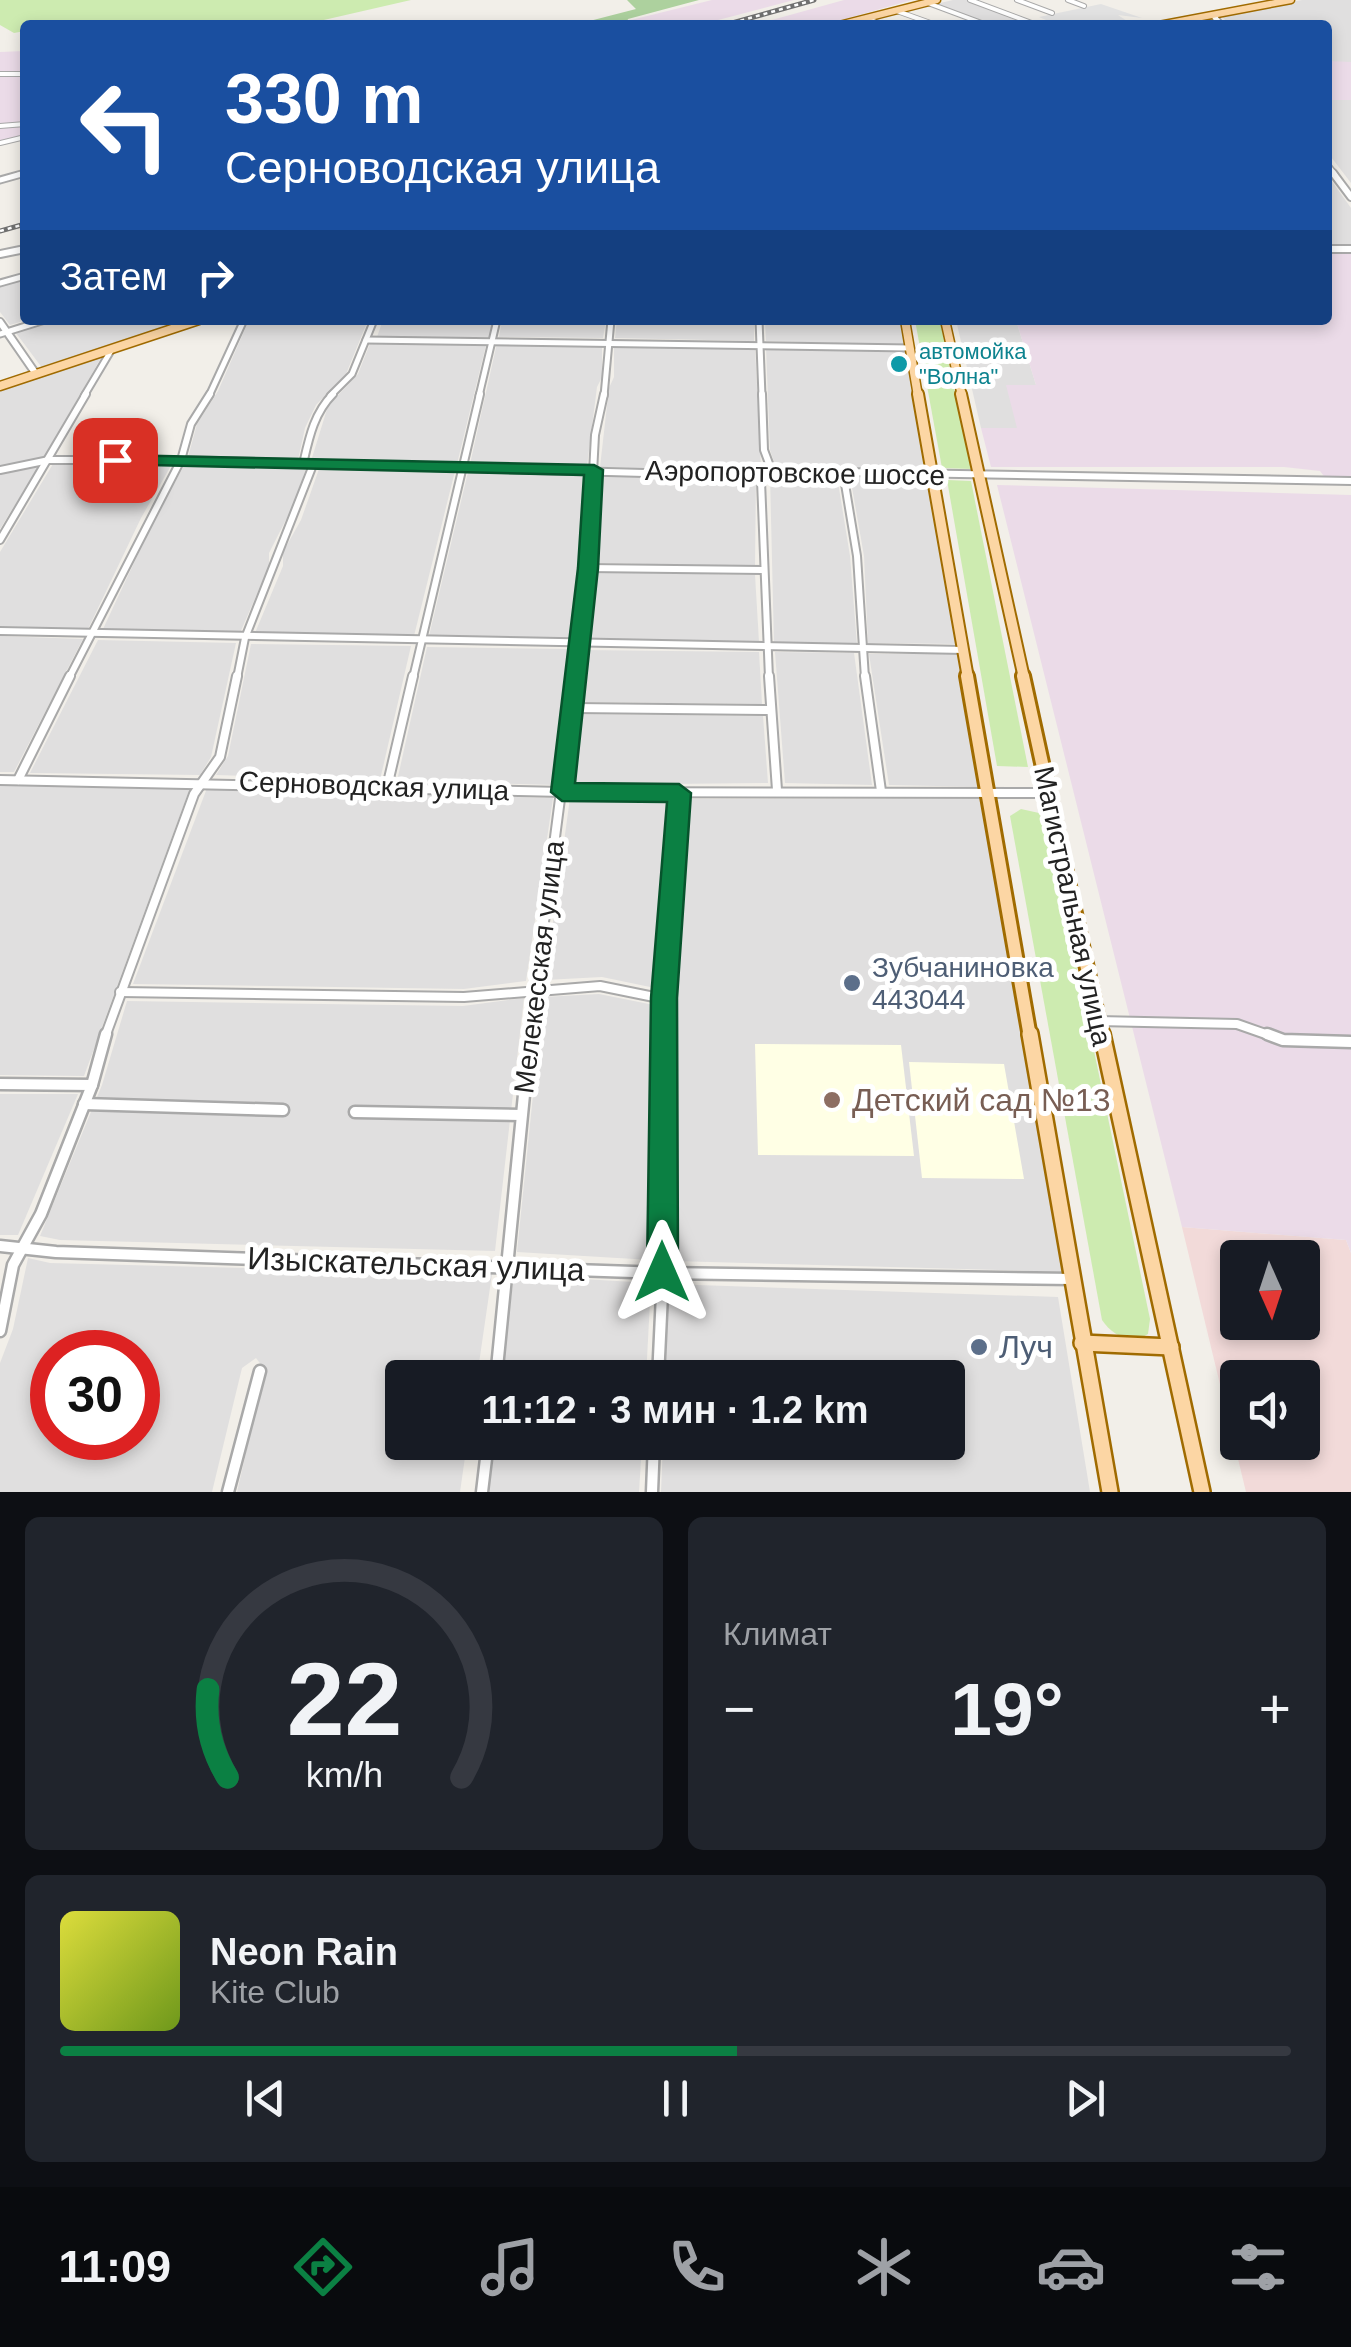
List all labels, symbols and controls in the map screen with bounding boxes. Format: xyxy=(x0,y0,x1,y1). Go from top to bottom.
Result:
icon: left xyxy=(60,60,190,190)
text: 330 m xyxy=(225,60,423,138)
text: Серноводская улица xyxy=(225,142,660,193)
icon: right xyxy=(188,250,243,305)
text: Затем xyxy=(60,256,168,298)
place label: автомойка "Волна" xyxy=(919,339,1027,389)
marker: автомойка "Волна" xyxy=(888,353,910,375)
pin xyxy=(73,418,158,503)
icon: arrive xyxy=(88,433,143,488)
street label: Аэропортовское шоссе xyxy=(645,455,945,491)
street label: Магистральная улица xyxy=(1028,763,1118,1049)
street label: Серноводская улица xyxy=(238,766,510,806)
street label: Мелекесская улица xyxy=(508,838,570,1095)
place label: Зубчаниновка 443044 xyxy=(872,952,1054,1015)
marker: Зубчаниновка 443044 xyxy=(841,972,863,994)
place label: Детский сад №13 xyxy=(852,1082,1111,1118)
marker: Детский сад №13 xyxy=(821,1089,843,1111)
position arrow xyxy=(610,1220,714,1324)
street label: Изыскательская улица xyxy=(247,1240,585,1288)
north arrow xyxy=(1220,1240,1320,1340)
map controls xyxy=(1220,1240,1320,1460)
place label: Луч xyxy=(999,1329,1053,1365)
speed limit sign: 30 xyxy=(30,1330,160,1460)
marker: Луч xyxy=(968,1336,990,1358)
button: sound xyxy=(1220,1360,1320,1460)
text: 11:12 · 3 мин · 1.2 km xyxy=(481,1389,869,1431)
text: Климат xyxy=(723,1616,832,1652)
text: 22 xyxy=(286,1641,402,1757)
text: 19° xyxy=(950,1667,1064,1751)
text: − xyxy=(723,1678,755,1740)
text: + xyxy=(1259,1678,1291,1740)
text: km/h xyxy=(305,1755,383,1795)
text: Neon Rain xyxy=(210,1931,398,1973)
text: Kite Club xyxy=(210,1974,340,2010)
icon: previous xyxy=(238,2071,293,2126)
icon: pause xyxy=(648,2071,703,2126)
icon: next xyxy=(1058,2071,1113,2126)
icon: directions xyxy=(288,2232,358,2302)
icon: music xyxy=(475,2232,545,2302)
icon: phone xyxy=(662,2232,732,2302)
icon: climate xyxy=(849,2232,919,2302)
icon: car xyxy=(1036,2232,1106,2302)
icon: filters xyxy=(1223,2232,1293,2302)
text: 11:09 xyxy=(58,2241,171,2292)

